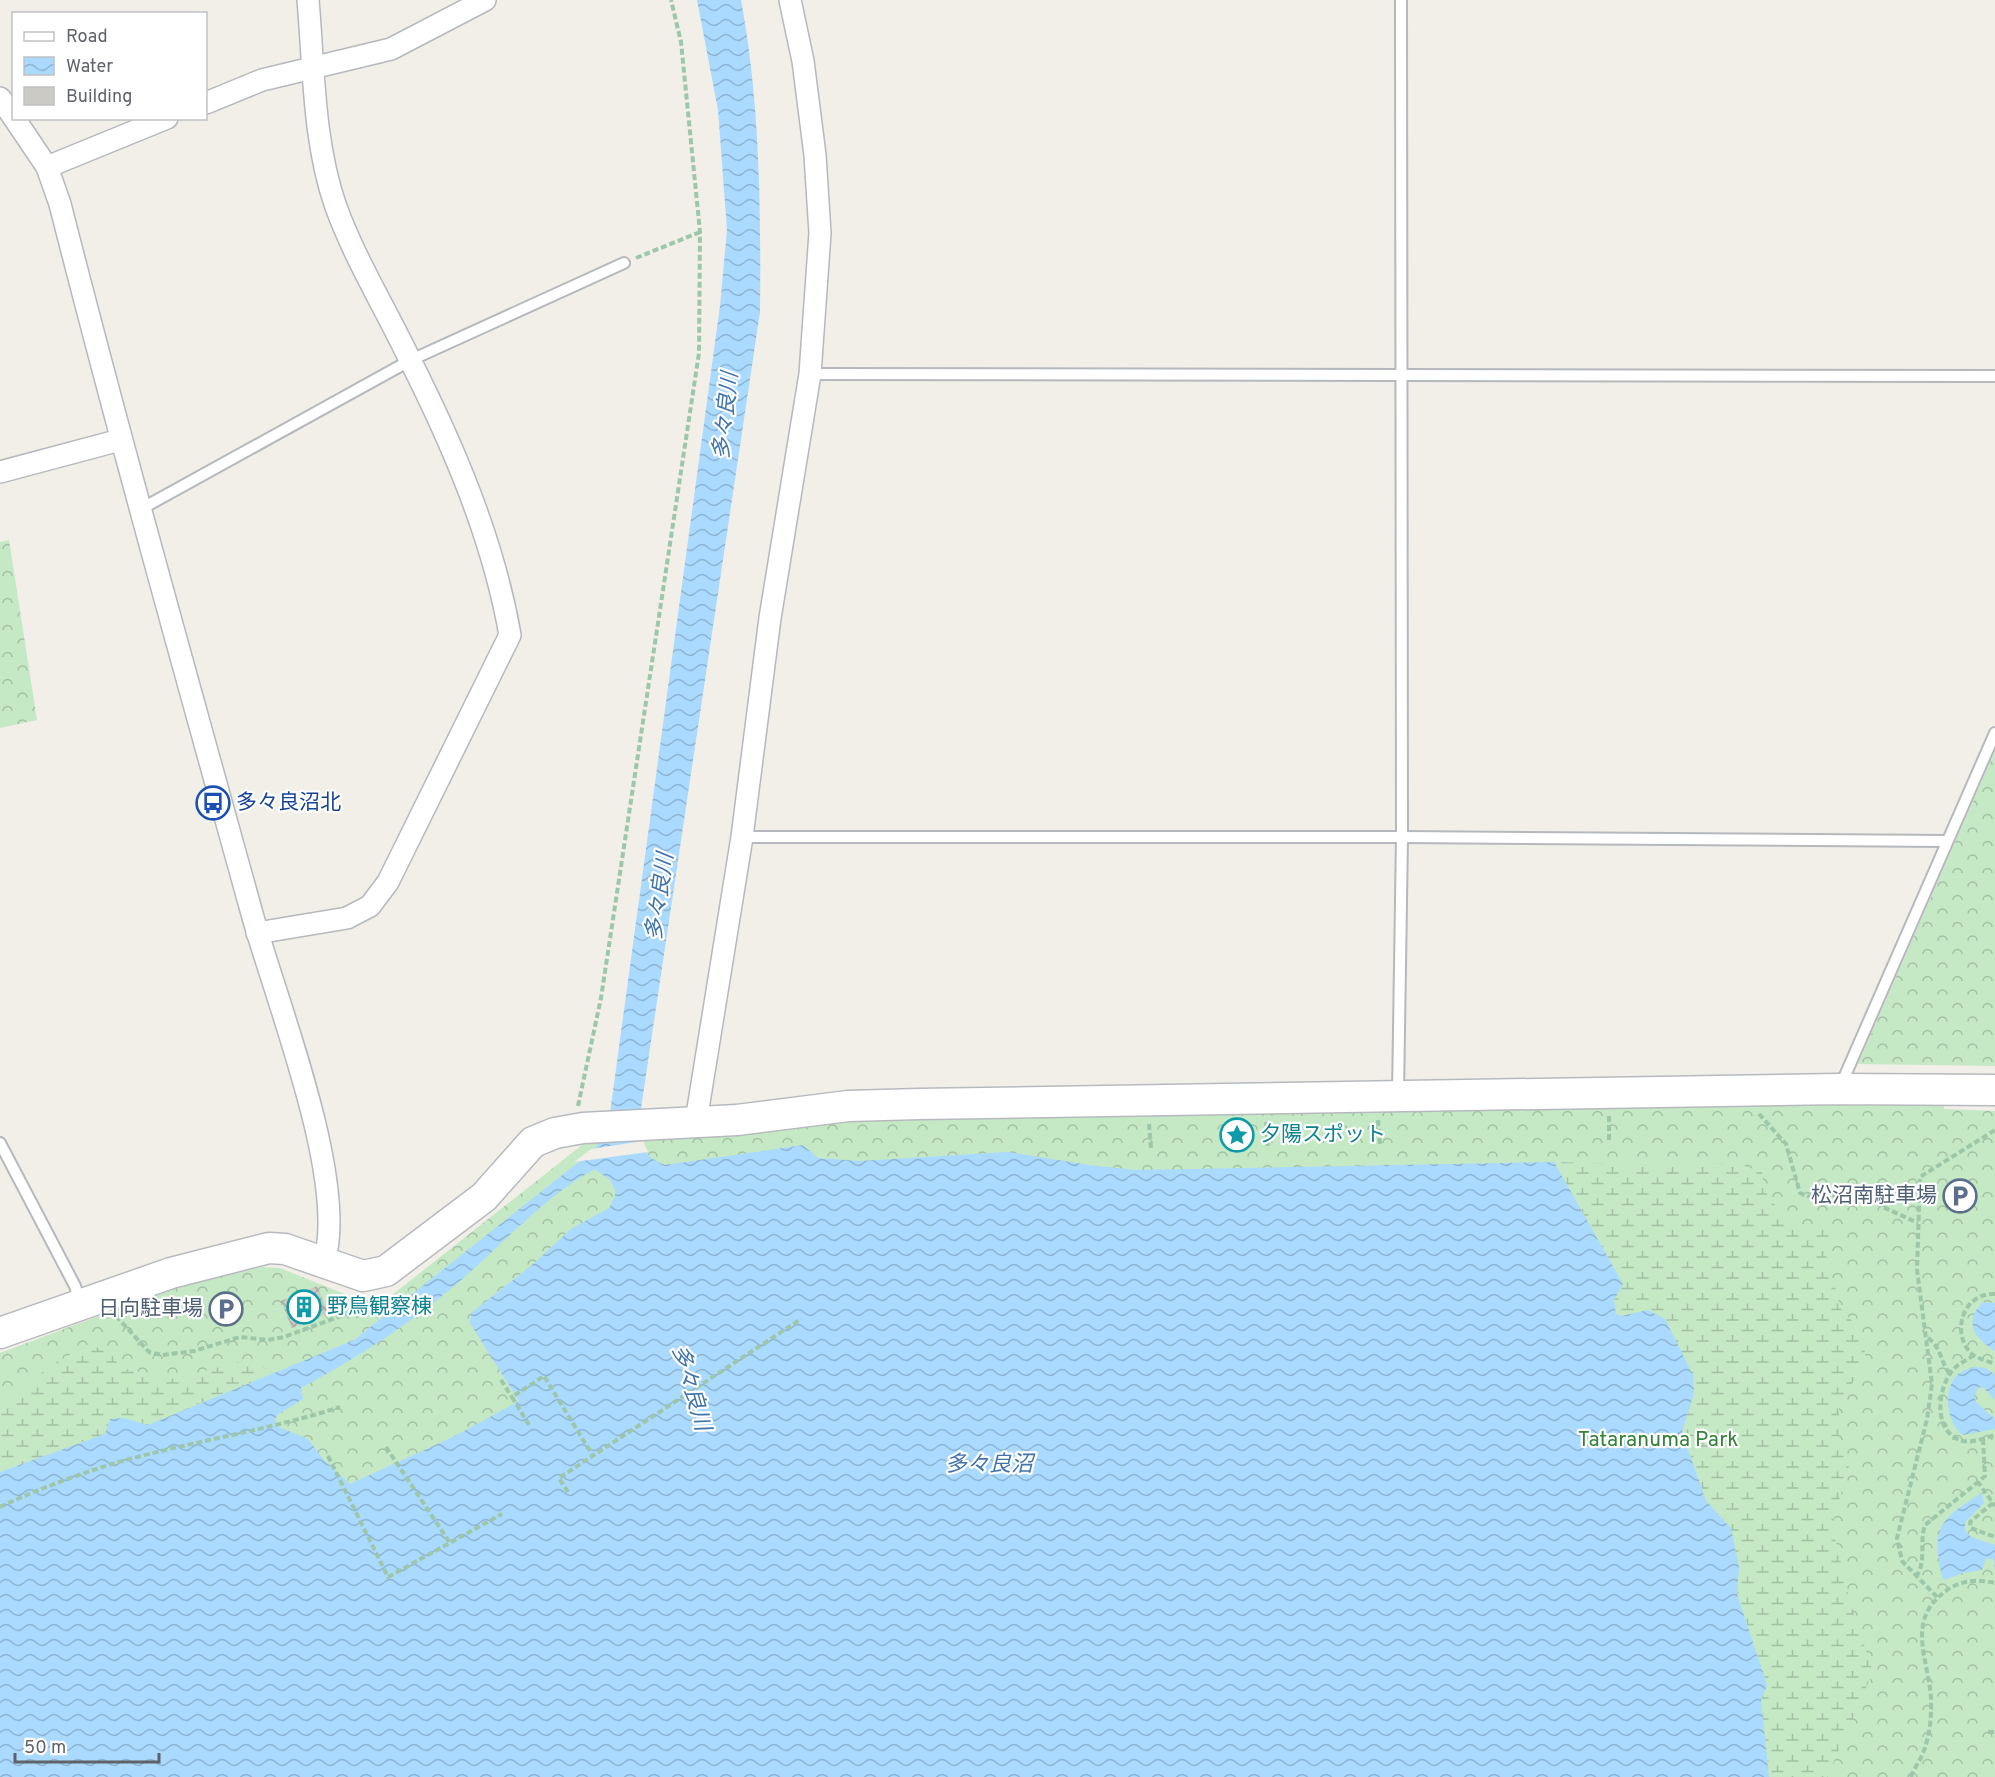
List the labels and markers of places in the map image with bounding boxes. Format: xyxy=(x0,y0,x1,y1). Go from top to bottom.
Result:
bus stop icon: 多々良沼北 xyxy=(195,785,231,821)
place label: 多々良沼北 xyxy=(236,790,341,817)
place icon: 夕陽スポット xyxy=(1219,1117,1255,1153)
place label: 夕陽スポット xyxy=(1260,1122,1386,1149)
parking icon: 松沼南駐車場 xyxy=(1942,1178,1978,1214)
place label: 松沼南駐車場 xyxy=(1811,1183,1937,1210)
building icon: 野鳥観察棟 xyxy=(286,1289,322,1325)
parking icon: 日向駐車場 xyxy=(208,1291,244,1327)
place label: 野鳥観察棟 xyxy=(327,1294,432,1321)
place label: 日向駐車場 xyxy=(98,1296,203,1323)

